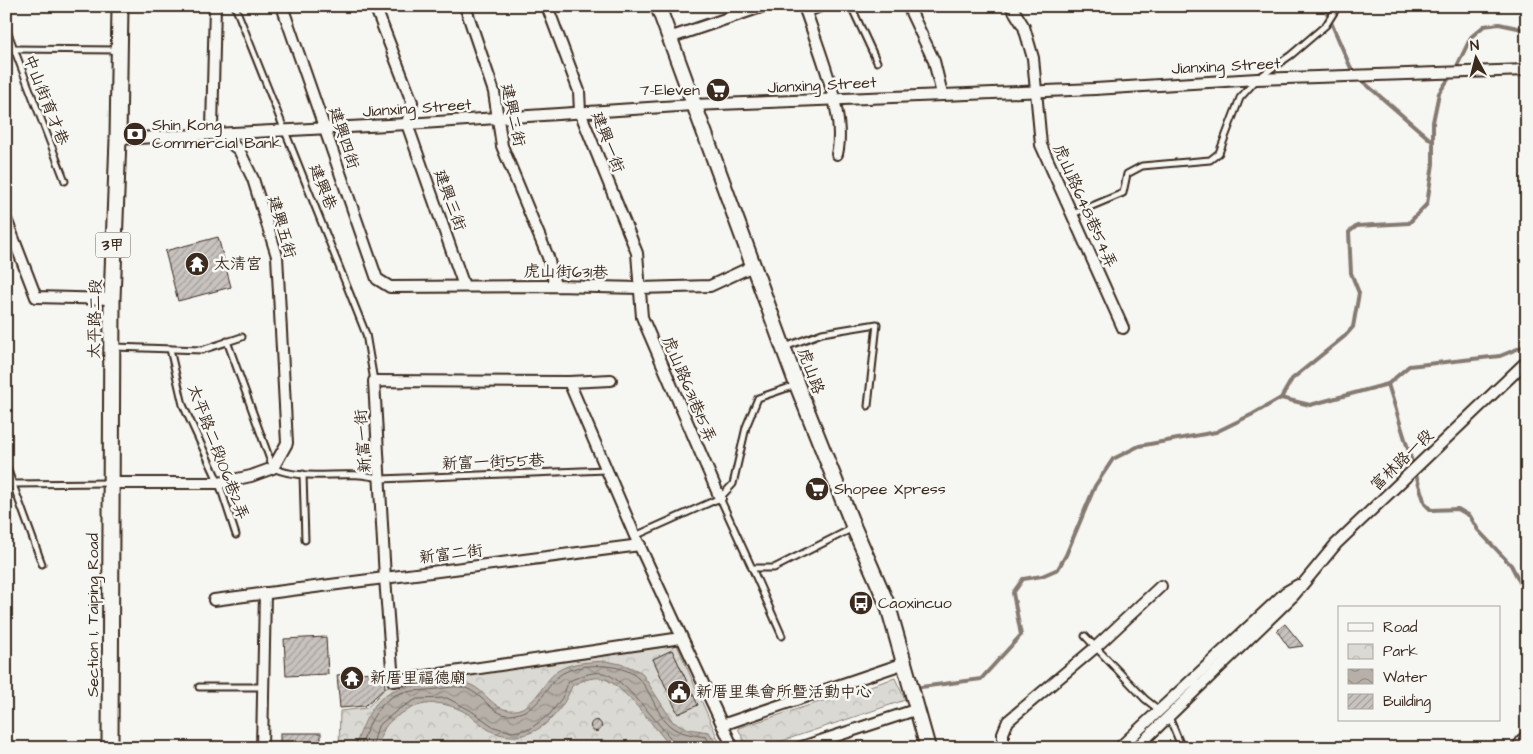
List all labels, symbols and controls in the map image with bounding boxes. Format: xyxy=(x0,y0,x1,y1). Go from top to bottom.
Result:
north arrow xyxy=(1450,32,1500,82)
text: N xyxy=(1469,36,1480,57)
street label: 中山街育才巷 xyxy=(18,51,74,149)
street label: Jianxing Street xyxy=(1171,52,1282,81)
street label: Jianxing Street xyxy=(767,71,878,100)
supermarket icon: 7-Eleven xyxy=(705,77,731,103)
place label: 7-Eleven xyxy=(640,79,700,101)
street label: 建興二街 xyxy=(496,81,530,149)
street label: Jianxing Street xyxy=(362,93,473,124)
street label: 建興四街 xyxy=(324,104,364,172)
street label: 建興一街 xyxy=(586,108,630,176)
place label: Shin Kong Commercial Bank xyxy=(152,114,282,154)
bank icon: Shin Kong Commercial Bank xyxy=(122,121,148,147)
street label: 虎山路648巷54弄 xyxy=(1048,141,1122,271)
street label: 建興巷 xyxy=(304,161,342,213)
street label: 建興三街 xyxy=(429,166,471,234)
street label: 建興五街 xyxy=(263,193,301,261)
road number: 3甲 xyxy=(96,232,130,258)
temple icon: 太清宮 xyxy=(184,251,210,277)
place label: 太清宮 xyxy=(214,253,262,275)
street label: 虎山街631巷 xyxy=(524,260,608,284)
street label: 太平路二段 xyxy=(83,279,107,359)
street label: 虎山路631巷15弄 xyxy=(657,332,721,446)
street label: 虎山路 xyxy=(792,345,830,397)
street label: 太平路二段106巷2弄 xyxy=(182,381,254,523)
street label: 新富一街 xyxy=(350,408,376,474)
street label: 富林路一段 xyxy=(1366,424,1438,496)
street label: 新富一街55巷 xyxy=(441,449,545,475)
supermarket icon: Shopee Xpress xyxy=(804,476,830,502)
place label: Shopee Xpress xyxy=(834,478,946,500)
street label: Section 1, Taiping Road xyxy=(82,533,105,697)
street label: 新富二街 xyxy=(418,539,484,569)
bus stop icon: Caoxincuo xyxy=(848,590,874,616)
place label: Caoxincuo xyxy=(878,592,952,614)
legend xyxy=(1338,606,1500,722)
text: Road xyxy=(1383,617,1418,638)
text: Park xyxy=(1383,641,1418,662)
temple icon: 新厝里福德廟 xyxy=(339,665,365,691)
place label: 新厝里福德廟 xyxy=(370,667,466,689)
text: Water xyxy=(1383,667,1427,688)
public building icon: 新厝里集會所暨活動中心 xyxy=(666,679,692,705)
place label: 新厝里集會所暨活動中心 xyxy=(696,681,872,703)
text: Building xyxy=(1383,691,1431,713)

